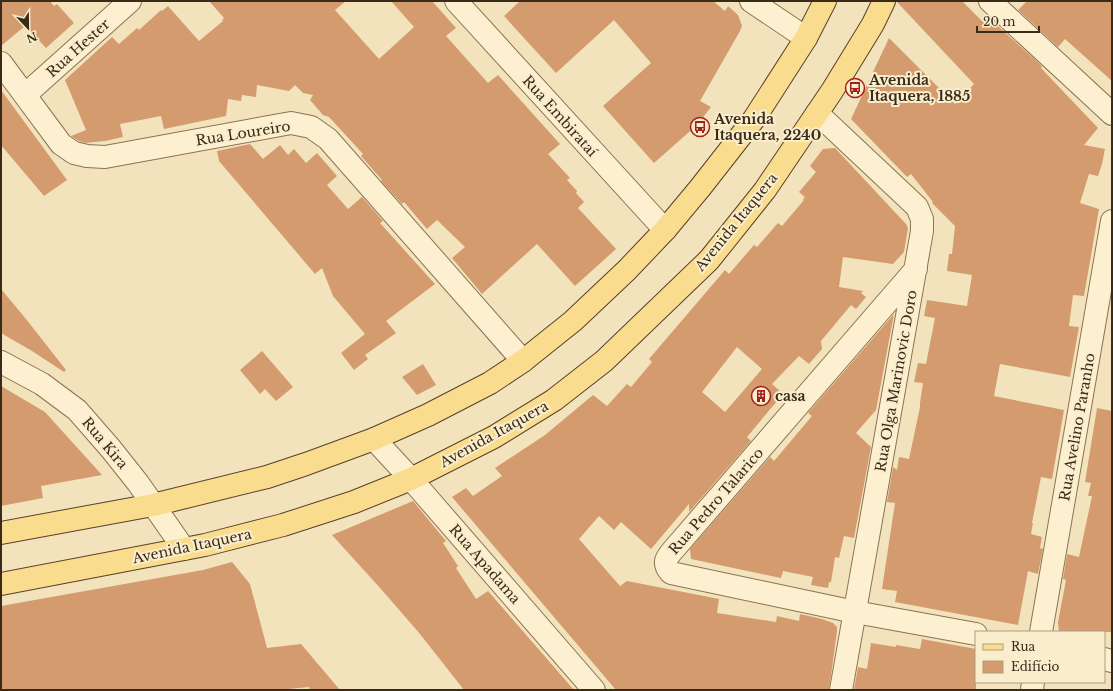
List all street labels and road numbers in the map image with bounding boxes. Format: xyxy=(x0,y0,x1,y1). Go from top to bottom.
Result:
street label: Rua Hester xyxy=(43,15,114,81)
street label: Rua Embirataí xyxy=(519,72,601,161)
street label: Rua Loureiro xyxy=(194,117,292,149)
street label: Avenida Itaquera xyxy=(690,169,781,276)
street label: Rua Olga Marinovic Doro xyxy=(871,288,921,474)
street label: Rua Avelino Paranho xyxy=(1055,352,1099,502)
street label: Avenida Itaquera xyxy=(436,397,552,472)
street label: Rua Kira xyxy=(78,413,132,473)
street label: Rua Pedro Talarico xyxy=(665,444,767,558)
street label: Rua Apadama xyxy=(446,521,525,608)
street label: Avenida Itaquera xyxy=(130,525,253,568)

